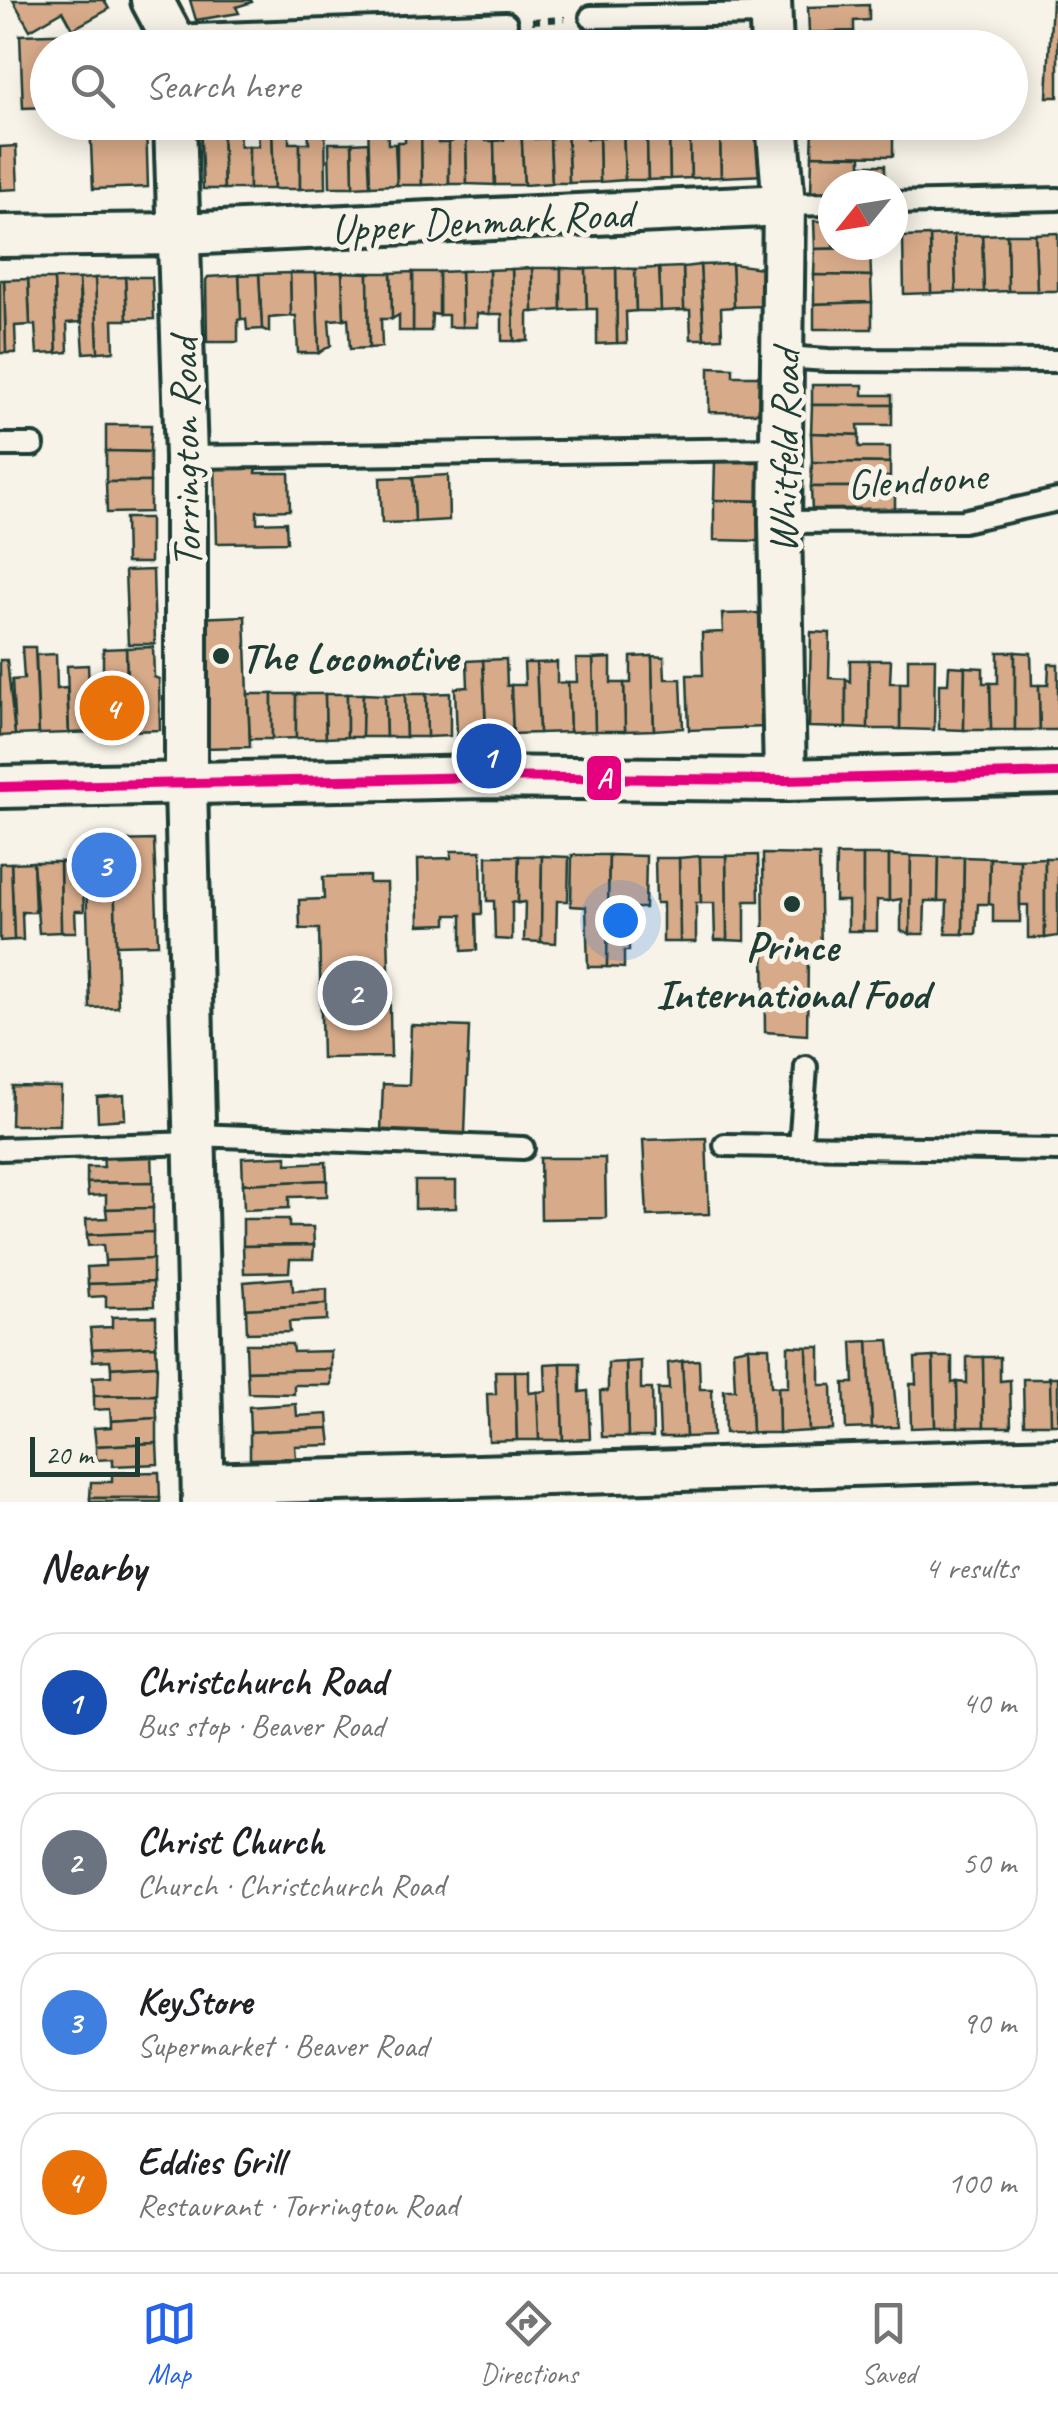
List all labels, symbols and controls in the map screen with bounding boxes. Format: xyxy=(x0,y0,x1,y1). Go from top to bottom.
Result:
search box xyxy=(30,30,1028,140)
icon: search xyxy=(65,58,120,113)
text: Search here xyxy=(145,62,300,109)
north arrow xyxy=(818,170,908,260)
street label: Upper Denmark Road xyxy=(330,187,641,256)
street label: Torrington Road xyxy=(157,331,214,569)
street label: Whitfeld Road xyxy=(756,343,813,554)
street label: Glendoone xyxy=(846,449,992,512)
place label: The Locomotive xyxy=(241,631,461,684)
marker: The Locomotive xyxy=(210,645,232,667)
pin: 4 xyxy=(80,670,144,746)
pin: 1 xyxy=(456,718,522,794)
line badge: A xyxy=(585,754,623,802)
text: A xyxy=(597,761,613,796)
pin: 3 xyxy=(72,828,136,902)
marker: Prince International Food xyxy=(781,893,803,915)
your location xyxy=(595,895,646,946)
place label: Prince International Food xyxy=(656,920,935,1021)
pin: 2 xyxy=(322,956,388,1030)
scale bar xyxy=(30,1432,140,1476)
text: 20 m xyxy=(45,1437,93,1472)
text: Nearby xyxy=(40,1541,146,1594)
text: 4 results xyxy=(924,1547,1018,1588)
text: Christchurch Road xyxy=(137,1658,386,1705)
text: 1 xyxy=(67,1682,82,1723)
text: 40 m xyxy=(962,1682,1016,1723)
text: Bus stop · Beaver Road xyxy=(137,1705,384,1746)
text: Christ Church xyxy=(137,1818,324,1865)
text: 2 xyxy=(67,1842,82,1883)
text: 50 m xyxy=(962,1842,1016,1883)
text: Church · Christchurch Road xyxy=(137,1865,445,1906)
text: KeyStore xyxy=(137,1978,252,2025)
text: 3 xyxy=(67,2002,82,2043)
text: 90 m xyxy=(962,2002,1016,2043)
text: Supermarket · Beaver Road xyxy=(137,2025,428,2066)
text: Eddies Grill xyxy=(137,2138,284,2185)
text: 4 xyxy=(67,2162,82,2203)
text: 100 m xyxy=(947,2162,1016,2203)
text: Restaurant · Torrington Road xyxy=(137,2185,458,2226)
tab: Map xyxy=(142,2296,197,2391)
tab: Directions xyxy=(480,2296,578,2391)
tab: Saved xyxy=(861,2296,916,2391)

